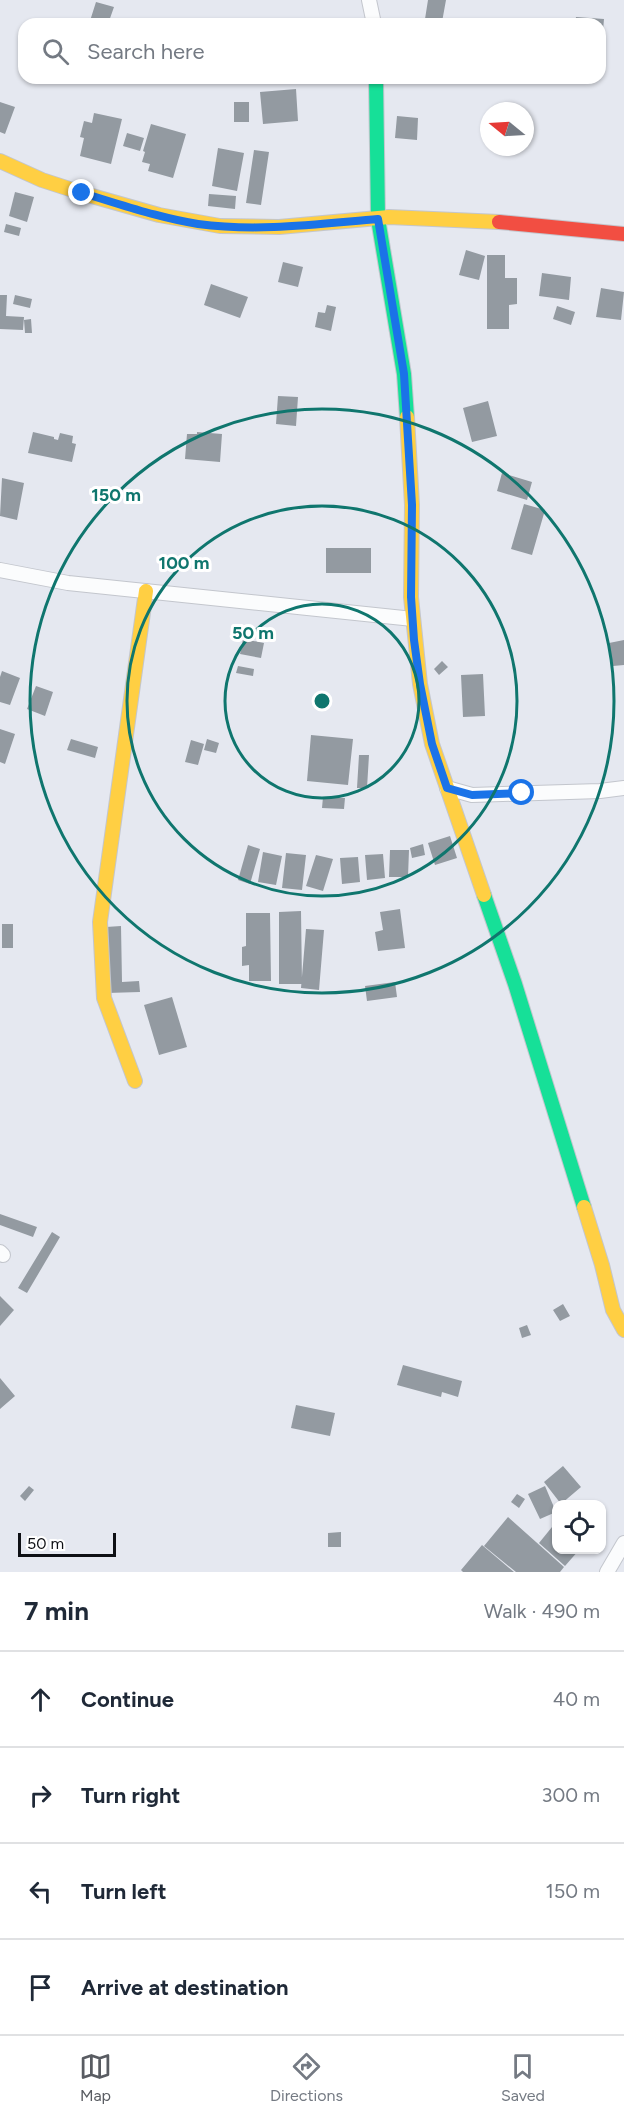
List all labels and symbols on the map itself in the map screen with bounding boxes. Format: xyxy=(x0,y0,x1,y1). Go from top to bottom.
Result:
north arrow xyxy=(480,102,534,156)
route end xyxy=(68,179,94,205)
text: 150 m xyxy=(91,484,141,506)
text: 100 m xyxy=(159,552,209,574)
text: 50 m xyxy=(232,622,274,644)
centre of rings xyxy=(312,691,332,711)
route start xyxy=(508,779,534,805)
scale bar xyxy=(18,1530,116,1558)

